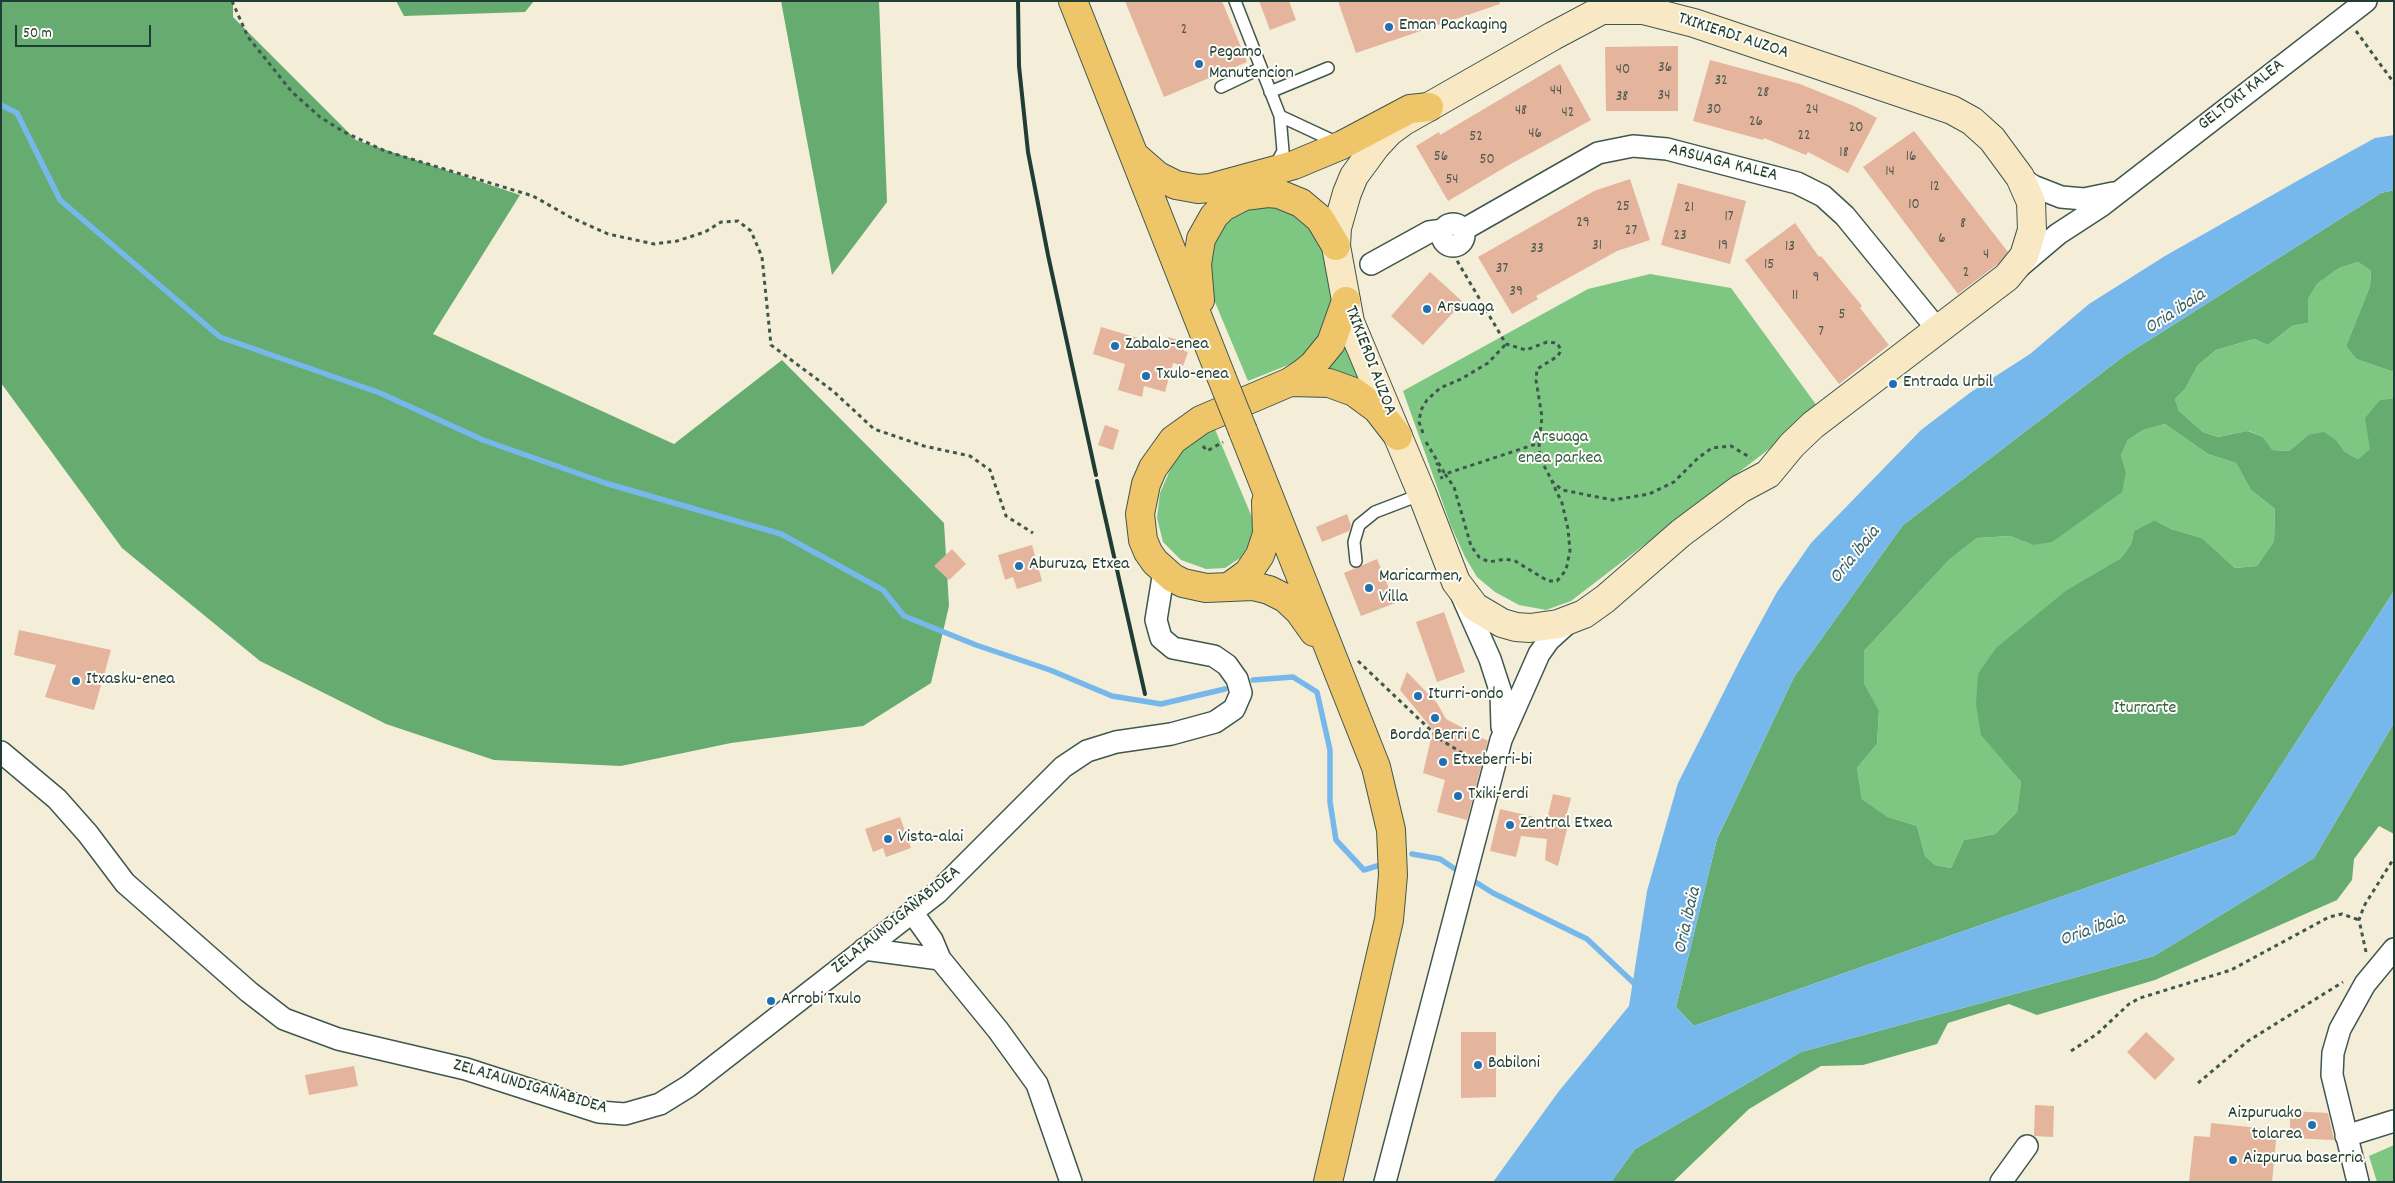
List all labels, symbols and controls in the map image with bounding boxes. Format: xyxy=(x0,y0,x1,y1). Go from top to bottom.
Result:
street label: TXIKIERDI AUZOA xyxy=(1675,9,1791,65)
scale bar xyxy=(18,15,154,47)
place label: Eman Packaging xyxy=(1399,16,1507,38)
marker: Eman Packaging xyxy=(1383,21,1395,33)
house number: 2 xyxy=(1181,22,1187,40)
text: 50 m xyxy=(23,23,52,45)
place label: Pegamo Manutencion xyxy=(1209,43,1294,86)
street label: GELTOKI KALEA xyxy=(2195,56,2289,136)
marker: Pegamo Manutencion xyxy=(1193,58,1205,70)
house number: 36 xyxy=(1658,60,1672,78)
house number: 40 xyxy=(1616,62,1630,80)
house number: 32 xyxy=(1714,73,1728,91)
house number: 44 xyxy=(1550,83,1562,101)
house number: 28 xyxy=(1757,85,1769,103)
house number: 34 xyxy=(1658,88,1670,106)
house number: 38 xyxy=(1616,89,1628,107)
house number: 30 xyxy=(1707,102,1721,120)
house number: 24 xyxy=(1806,102,1818,120)
house number: 48 xyxy=(1515,103,1527,121)
house number: 42 xyxy=(1562,105,1574,123)
house number: 26 xyxy=(1749,114,1763,132)
house number: 20 xyxy=(1849,120,1863,138)
house number: 46 xyxy=(1528,126,1542,144)
house number: 22 xyxy=(1797,128,1811,146)
house number: 52 xyxy=(1469,129,1483,147)
street label: ARSUAGA KALEA xyxy=(1666,140,1780,188)
house number: 18 xyxy=(1839,145,1849,163)
house number: 56 xyxy=(1434,149,1448,167)
house number: 16 xyxy=(1906,149,1916,167)
house number: 50 xyxy=(1479,152,1495,170)
house number: 14 xyxy=(1885,164,1895,182)
house number: 54 xyxy=(1445,172,1459,190)
house number: 12 xyxy=(1930,179,1940,197)
house number: 10 xyxy=(1908,197,1920,215)
house number: 25 xyxy=(1616,199,1630,217)
house number: 21 xyxy=(1684,200,1694,218)
house number: 17 xyxy=(1724,209,1734,227)
house number: 29 xyxy=(1576,215,1590,233)
house number: 8 xyxy=(1960,216,1966,234)
house number: 27 xyxy=(1625,223,1637,241)
house number: 23 xyxy=(1673,228,1687,246)
house number: 6 xyxy=(1938,231,1946,249)
house number: 31 xyxy=(1592,238,1602,256)
house number: 19 xyxy=(1718,238,1728,256)
house number: 13 xyxy=(1785,239,1795,257)
house number: 33 xyxy=(1530,241,1544,259)
house number: 4 xyxy=(1983,247,1989,265)
house number: 15 xyxy=(1764,257,1774,275)
house number: 37 xyxy=(1496,261,1508,279)
house number: 2 xyxy=(1963,265,1969,283)
house number: 9 xyxy=(1813,270,1819,288)
house number: 39 xyxy=(1509,284,1523,302)
water label: Oria ibaia xyxy=(2141,285,2211,341)
house number: 11 xyxy=(1792,288,1798,306)
place label: Arsuaga xyxy=(1437,298,1494,320)
street label: TXIKIERDI AUZOA xyxy=(1338,303,1400,419)
marker: Arsuaga xyxy=(1421,303,1433,315)
house number: 5 xyxy=(1839,307,1845,325)
house number: 7 xyxy=(1818,324,1824,342)
place label: Zabalo-enea xyxy=(1125,335,1209,357)
marker: Zabalo-enea xyxy=(1109,340,1121,352)
place label: Txulo-enea xyxy=(1156,365,1229,387)
marker: Txulo-enea xyxy=(1140,370,1152,382)
place label: Entrada Urbil xyxy=(1903,373,1993,395)
marker: Entrada Urbil xyxy=(1887,378,1899,390)
park label: Arsuaga enea parkea xyxy=(1518,428,1602,470)
water label: Oria ibaia xyxy=(1826,523,1886,589)
place label: Aburuza, Etxea xyxy=(1029,555,1129,577)
marker: Aburuza, Etxea xyxy=(1013,560,1025,572)
place label: Maricarmen, Villa xyxy=(1379,567,1462,610)
marker: Maricarmen, Villa xyxy=(1363,582,1375,594)
place label: Itxasku-enea xyxy=(86,670,175,692)
marker: Itxasku-enea xyxy=(70,675,82,687)
place label: Iturri-ondo xyxy=(1428,685,1504,707)
marker: Iturri-ondo xyxy=(1412,690,1424,702)
park label: Iturrarte xyxy=(2113,699,2177,721)
marker: Borda Berri C xyxy=(1429,712,1441,724)
place label: Borda Berri C xyxy=(1390,726,1480,748)
place label: Etxeberri-bi xyxy=(1453,751,1532,773)
marker: Etxeberri-bi xyxy=(1437,756,1449,768)
place label: Txiki-erdi xyxy=(1468,785,1528,807)
marker: Txiki-erdi xyxy=(1452,790,1464,802)
place label: Zentral Etxea xyxy=(1520,814,1612,836)
marker: Zentral Etxea xyxy=(1504,819,1516,831)
place label: Vista-alai xyxy=(898,828,963,850)
marker: Vista-alai xyxy=(882,833,894,845)
street label: ZELAIAUNDIGAÑABIDEA xyxy=(828,862,966,980)
water label: Oria ibaia xyxy=(1670,885,1708,957)
water label: Oria ibaia xyxy=(2057,909,2129,953)
place label: Arrobi Txulo xyxy=(781,990,861,1012)
marker: Arrobi Txulo xyxy=(765,995,777,1007)
place label: Babiloni xyxy=(1488,1054,1540,1076)
street label: ZELAIAUNDIGAÑABIDEA xyxy=(450,1056,610,1120)
marker: Babiloni xyxy=(1472,1059,1484,1071)
place label: Aizpuruako tolarea xyxy=(2228,1104,2302,1146)
marker: Aizpuruako tolarea xyxy=(2306,1119,2318,1131)
place label: Aizpurua baserria xyxy=(2243,1149,2363,1171)
marker: Aizpurua baserria xyxy=(2227,1154,2239,1166)

